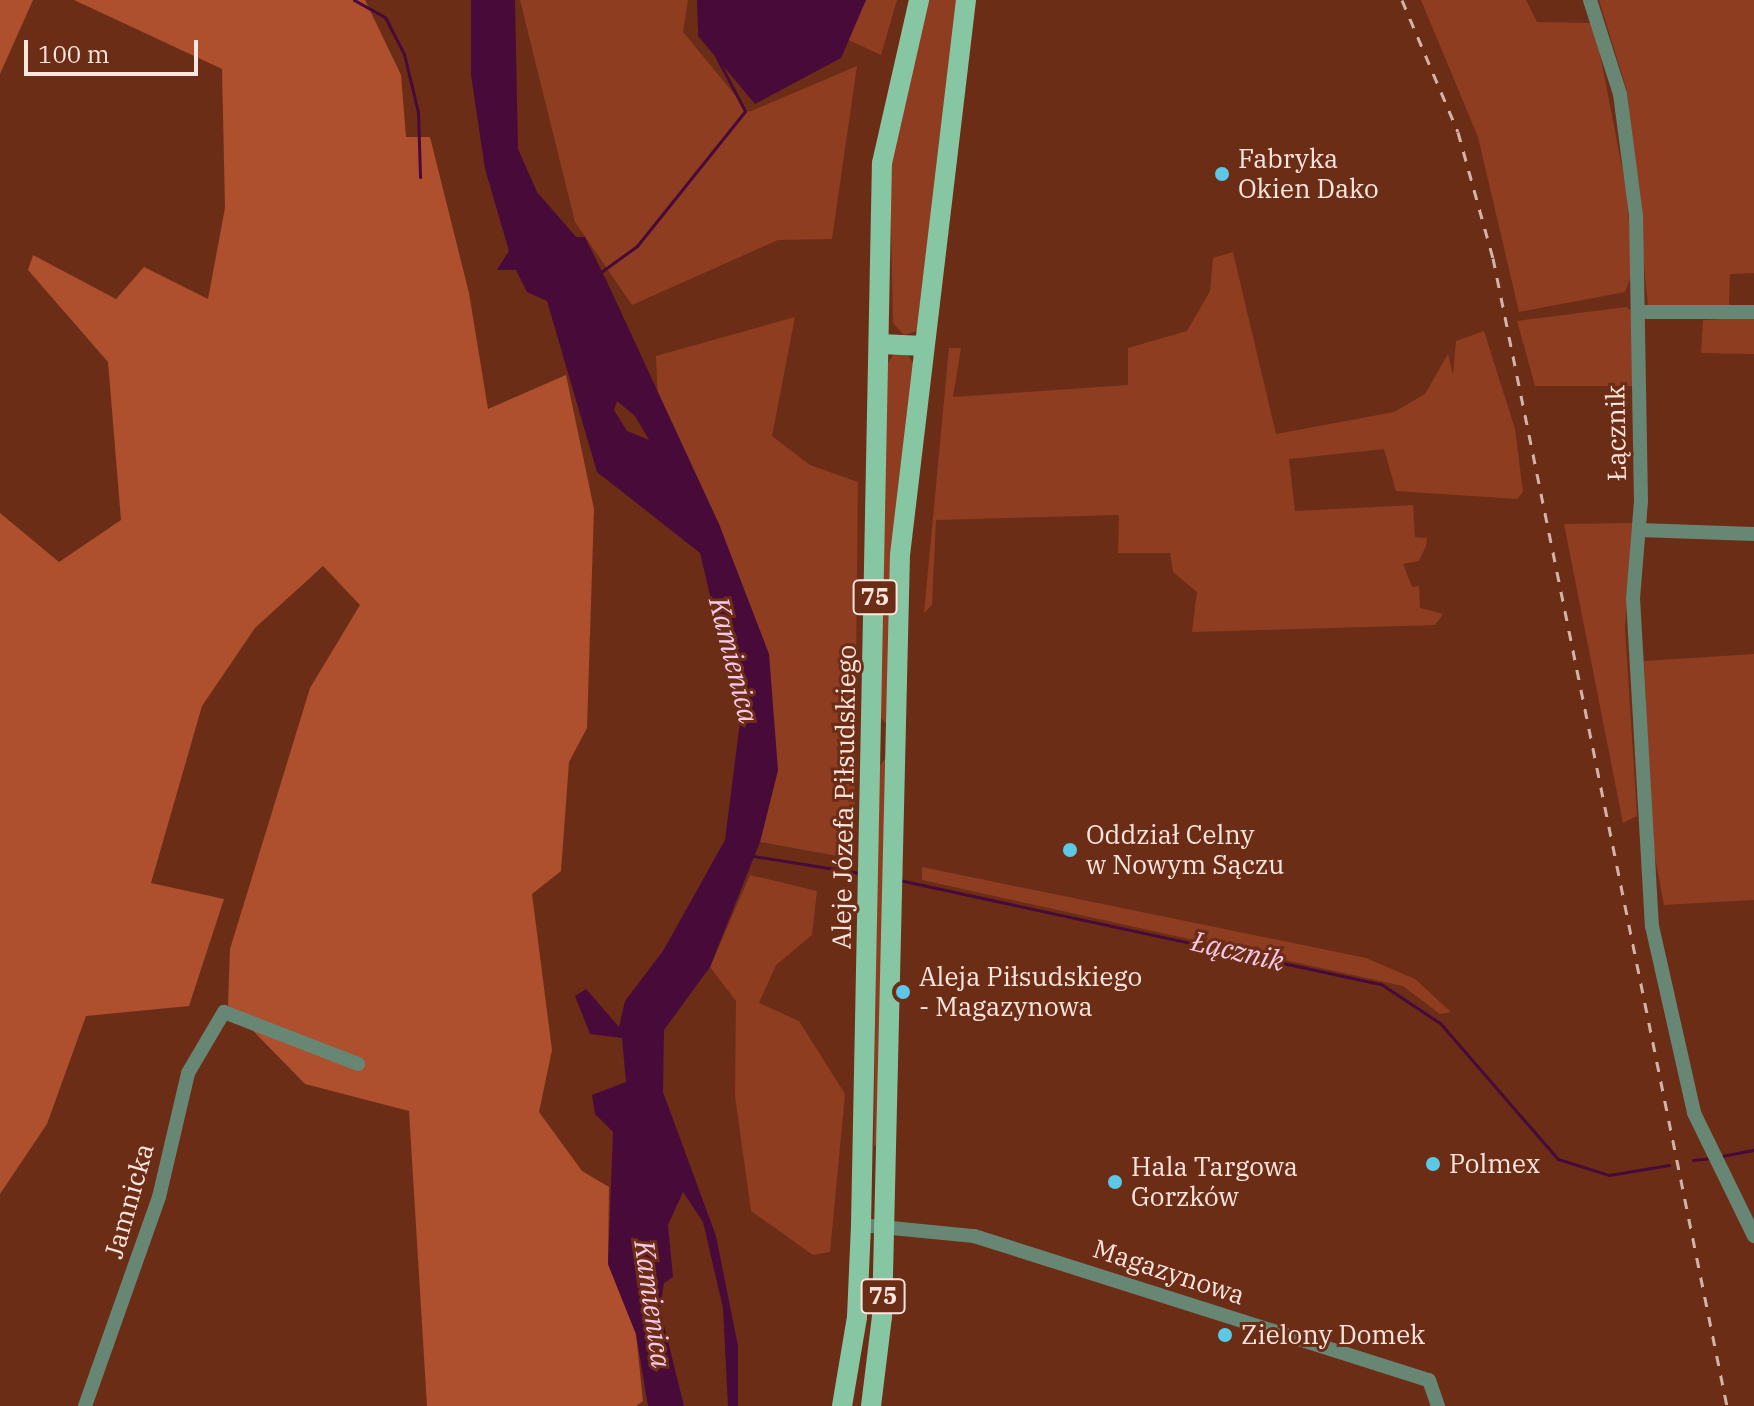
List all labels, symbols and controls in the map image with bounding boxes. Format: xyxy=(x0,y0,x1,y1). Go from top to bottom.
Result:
scale bar xyxy=(28,24,202,74)
text: 100 m xyxy=(38,38,110,70)
place label: Fabryka Okien Dako xyxy=(1238,143,1379,204)
marker: Fabryka Okien Dako xyxy=(1213,165,1231,183)
street label: Łącznik xyxy=(1600,385,1632,481)
road number: 75 xyxy=(851,577,899,617)
water label: Kamienica xyxy=(702,594,766,726)
street label: Aleje Józefa Piłsudskiego xyxy=(826,644,862,950)
place label: Oddział Celny w Nowym Sączu xyxy=(1086,819,1284,880)
marker: Oddział Celny w Nowym Sączu xyxy=(1061,841,1079,859)
water label: Łącznik xyxy=(1188,924,1288,978)
place label: Aleja Piłsudskiego - Magazynowa xyxy=(919,961,1142,1022)
marker: Aleja Piłsudskiego - Magazynowa xyxy=(894,983,912,1001)
street label: Jamnicka xyxy=(98,1140,160,1262)
place label: Polmex xyxy=(1449,1148,1540,1180)
place label: Hala Targowa Gorzków xyxy=(1131,1151,1298,1212)
marker: Polmex xyxy=(1424,1155,1442,1173)
marker: Hala Targowa Gorzków xyxy=(1106,1173,1124,1191)
street label: Magazynowa xyxy=(1089,1233,1249,1311)
water label: Kamienica xyxy=(627,1238,679,1370)
road number: 75 xyxy=(859,1276,907,1316)
place label: Zielony Domek xyxy=(1241,1319,1425,1351)
marker: Zielony Domek xyxy=(1216,1326,1234,1344)

